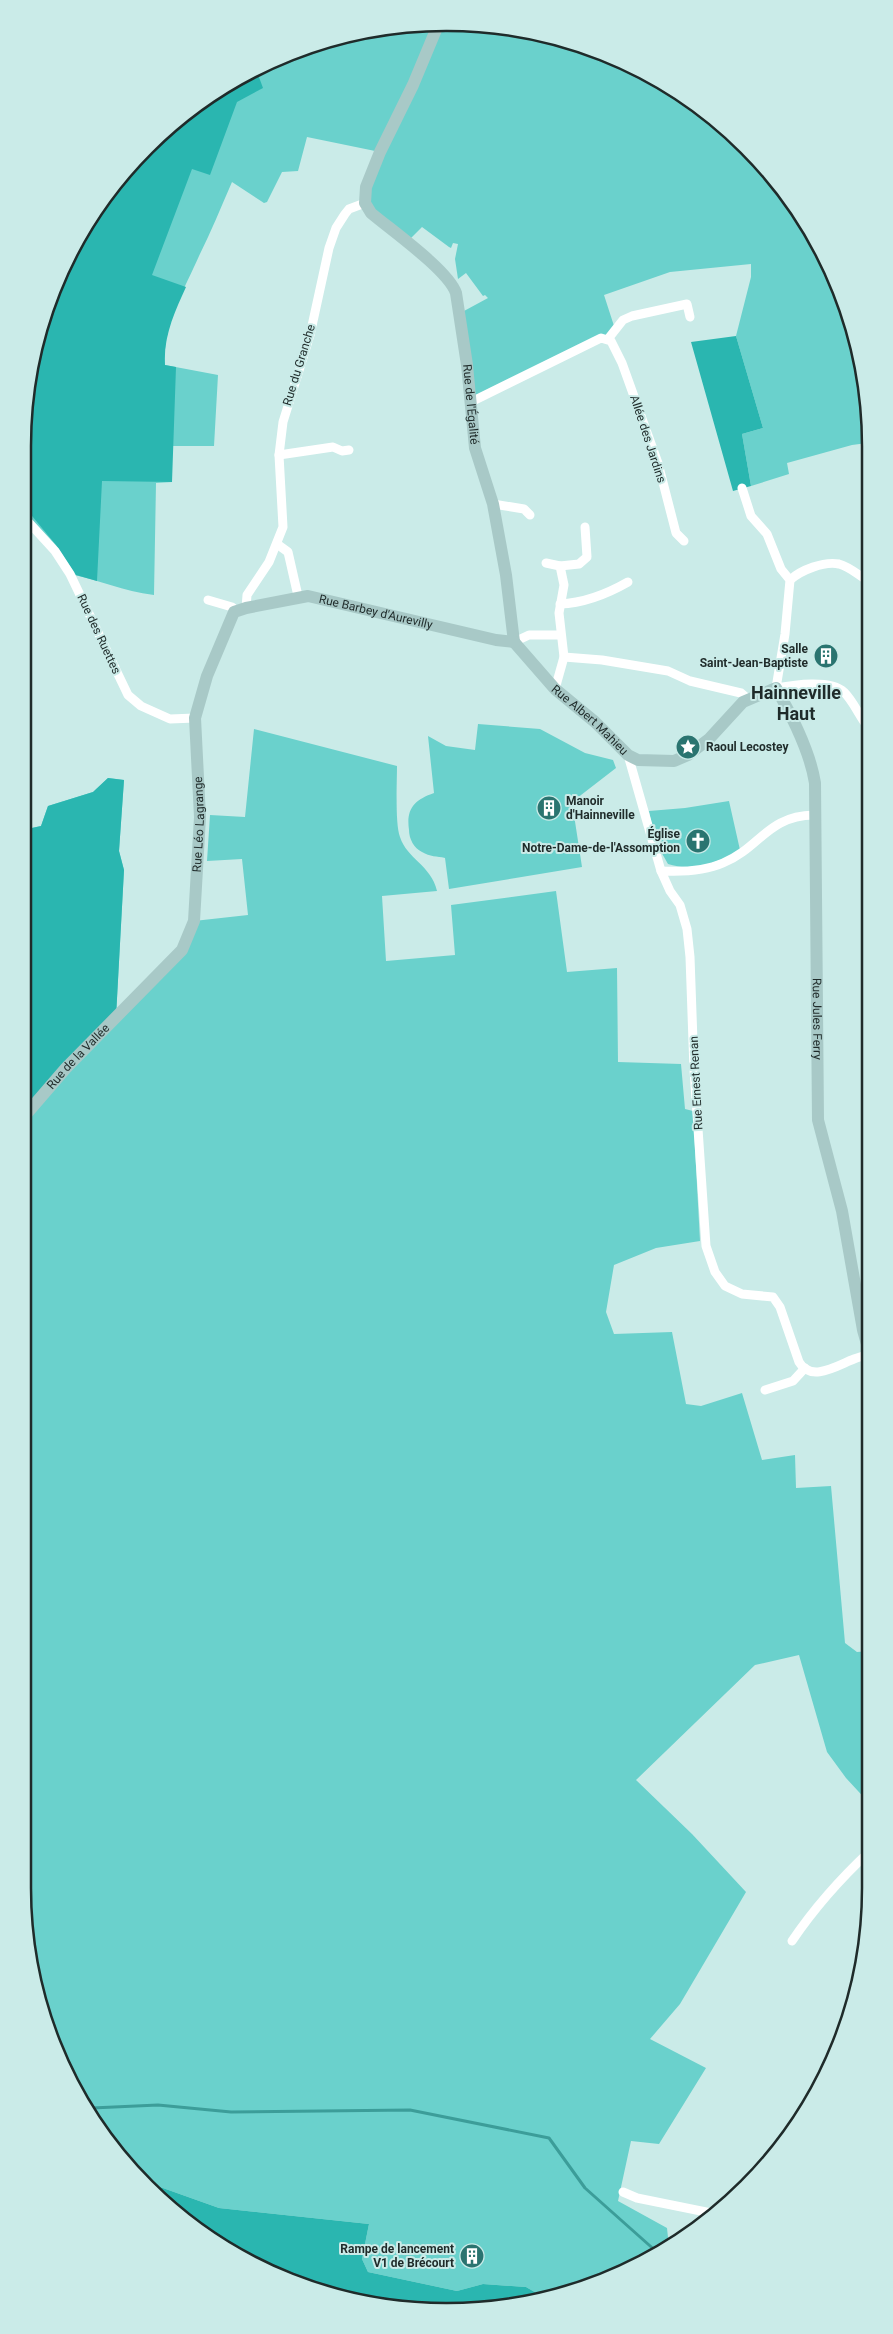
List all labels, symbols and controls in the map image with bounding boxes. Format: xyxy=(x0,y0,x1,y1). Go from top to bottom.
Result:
street label: Rue du Granche xyxy=(280,323,318,407)
street label: Rue de l'Égalité xyxy=(460,363,482,445)
street label: Allée des Jardins xyxy=(627,393,669,485)
street label: Rue des Ruettes xyxy=(74,592,124,676)
street label: Rue Barbey d'Aurevilly xyxy=(317,592,434,632)
place label: Salle Saint-Jean-Baptiste xyxy=(700,642,809,670)
building icon: Salle Saint-Jean-Baptiste xyxy=(813,643,839,669)
street label: Rue Albert Mahieu xyxy=(549,682,631,758)
district label: Hainneville Haut xyxy=(751,682,841,724)
place icon: Raoul Lecostey xyxy=(675,734,701,760)
place label: Raoul Lecostey xyxy=(706,740,789,754)
street label: Rue Léo Lagrange xyxy=(190,776,207,873)
place label: Manoir d'Hainneville xyxy=(566,794,635,822)
building icon: Manoir d'Hainneville xyxy=(536,795,562,821)
place label: Église Notre-Dame-de-l'Assomption xyxy=(522,826,681,855)
church icon: Église Notre-Dame-de-l'Assomption xyxy=(685,828,711,854)
street label: Rue Jules Ferry xyxy=(810,978,824,1060)
street label: Rue de la Vallée xyxy=(44,1021,112,1092)
street label: Rue Ernest Renan xyxy=(687,1036,705,1130)
place label: Rampe de lancement V1 de Brécourt xyxy=(340,2242,454,2270)
building icon: Rampe de lancement V1 de Brécourt xyxy=(459,2243,485,2269)

